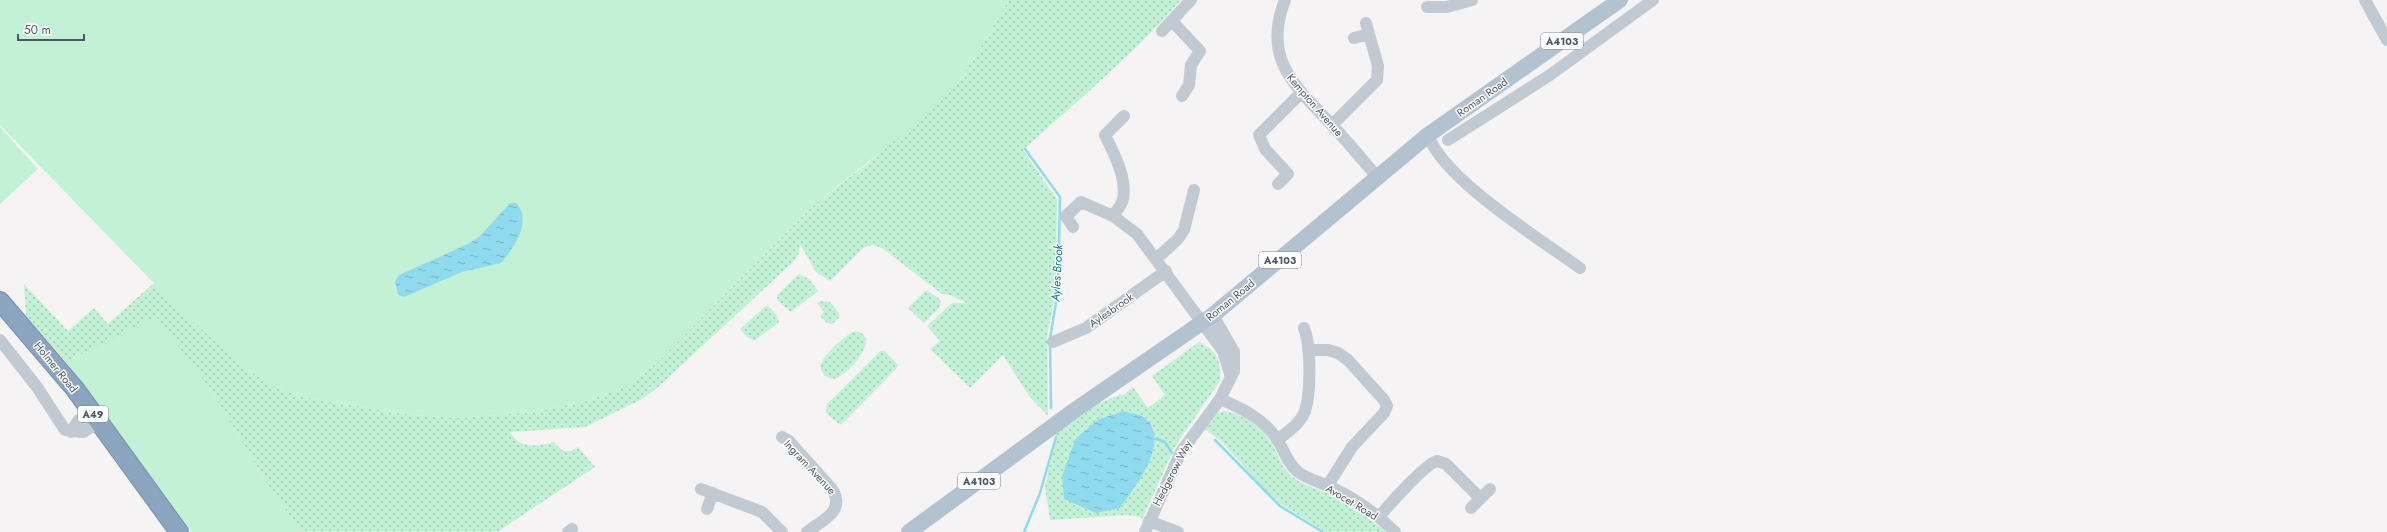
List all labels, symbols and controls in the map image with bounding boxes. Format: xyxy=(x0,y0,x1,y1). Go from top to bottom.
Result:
scale bar xyxy=(18,16,84,42)
text: 50 m xyxy=(24,21,51,39)
road number: A4103 xyxy=(1541,33,1583,49)
street label: Kempton Avenue xyxy=(1283,70,1347,140)
street label: Roman Road xyxy=(1453,74,1511,120)
water label: Ayles Brook xyxy=(1046,243,1068,303)
road number: A4103 xyxy=(1259,252,1301,268)
street label: Roman Road xyxy=(1202,275,1258,325)
street label: Aylesbrook xyxy=(1086,289,1137,331)
street label: Holmer Road xyxy=(30,338,82,396)
road number: A49 xyxy=(78,406,108,422)
street label: Ingram Avenue xyxy=(780,436,840,498)
street label: Hedgerow Way xyxy=(1149,437,1196,509)
road number: A4103 xyxy=(958,473,1000,489)
street label: Avocet Road xyxy=(1323,480,1381,524)

